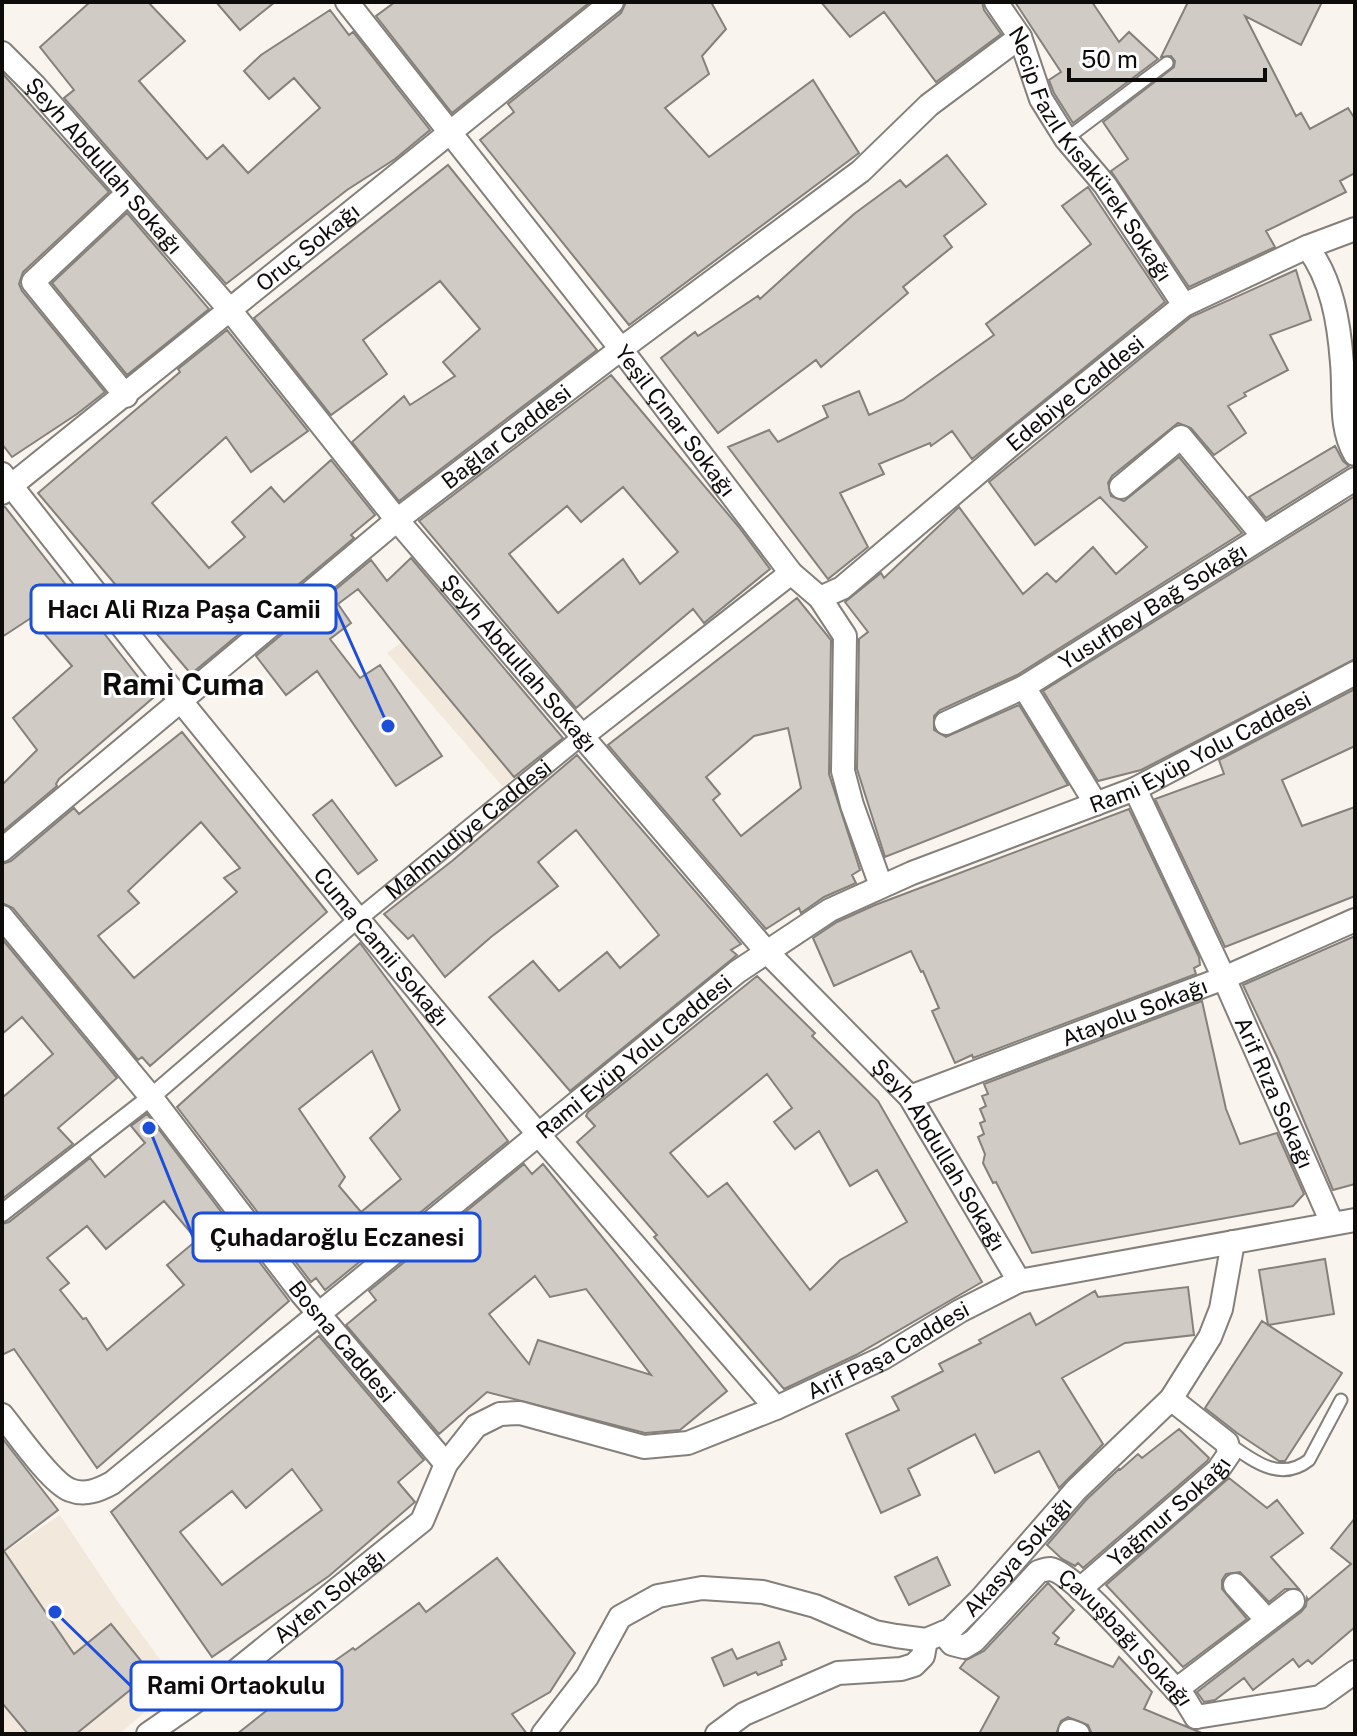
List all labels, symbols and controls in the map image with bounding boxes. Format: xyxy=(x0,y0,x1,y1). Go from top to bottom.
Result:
street label: Necip Fazıl Kısakürek Sokağı xyxy=(1004,21,1178,286)
scale bar xyxy=(1069,32,1265,82)
text: 50 m xyxy=(1081,45,1138,73)
street label: Şeyh Abdullah Sokağı xyxy=(20,72,188,259)
street label: Oruç Sokağı xyxy=(251,198,364,297)
street label: Edebiye Caddesi xyxy=(1001,330,1149,456)
street label: Yeşil Çınar Sokağı xyxy=(610,340,741,501)
street label: Bağlar Caddesi xyxy=(436,379,576,494)
street label: Yusufbey Bağ Sokağı xyxy=(1054,537,1251,675)
street label: Şeyh Abdullah Sokağı xyxy=(436,569,602,757)
callout: Hacı Ali Rıza Paşa Camii xyxy=(31,585,336,633)
text: Hacı Ali Rıza Paşa Camii xyxy=(47,595,321,624)
district label: Rami Cuma xyxy=(102,666,264,702)
street label: Rami Eyüp Yolu Caddesi xyxy=(1086,686,1315,818)
street label: Mahmudiye Caddesi xyxy=(380,754,556,904)
street label: Cuma Camii Sokağı xyxy=(308,862,455,1031)
street label: Rami Eyüp Yolu Caddesi xyxy=(531,969,737,1144)
street label: Atayolu Sokağı xyxy=(1058,973,1211,1051)
street label: Arif Rıza Sokağı xyxy=(1230,1013,1319,1172)
street label: Şeyh Abdullah Sokağı xyxy=(866,1053,1011,1255)
callout: Çuhadaroğlu Eczanesi xyxy=(193,1213,480,1261)
text: Çuhadaroğlu Eczanesi xyxy=(210,1223,464,1252)
street label: Bosna Caddesi xyxy=(284,1275,401,1407)
street label: Arif Paşa Caddesi xyxy=(803,1296,973,1405)
street label: Yağmur Sokağı xyxy=(1102,1452,1236,1572)
street label: Akasya Sokağı xyxy=(958,1492,1077,1622)
street label: Ayten Sokağı xyxy=(268,1543,390,1648)
street label: Çavuşbağı Sokağı xyxy=(1053,1563,1199,1711)
callout: Rami Ortaokulu xyxy=(131,1662,342,1710)
text: Rami Ortaokulu xyxy=(147,1671,325,1699)

